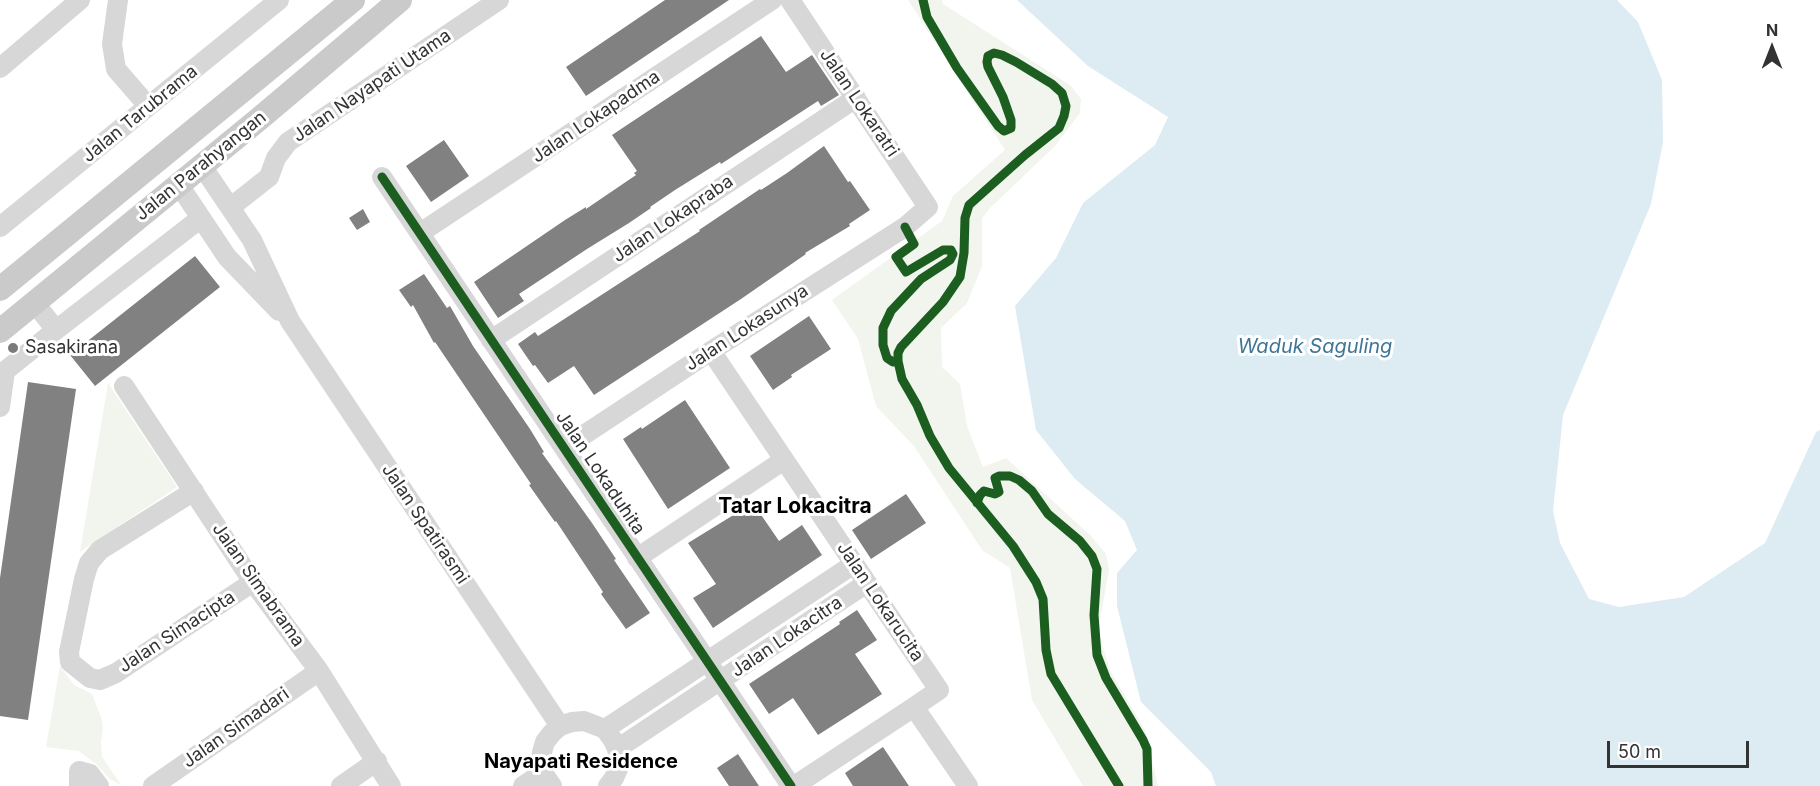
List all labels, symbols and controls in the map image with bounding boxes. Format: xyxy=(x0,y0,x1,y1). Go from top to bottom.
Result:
north arrow xyxy=(1742,18,1802,78)
text: N xyxy=(1766,20,1778,40)
street label: Jalan Nayapati Utama xyxy=(289,25,455,147)
street label: Jalan Lokaratri xyxy=(815,45,903,161)
street label: Jalan Tarubrama xyxy=(78,61,202,167)
street label: Jalan Lokapadma xyxy=(528,66,664,168)
street label: Jalan Parahyangan xyxy=(131,107,271,225)
street label: Jalan Lokapraba xyxy=(609,171,737,267)
street label: Jalan Lokasunya xyxy=(682,280,812,376)
water label: Waduk Saguling xyxy=(1238,335,1392,359)
place label: Sasakirana xyxy=(25,337,118,359)
marker: Sasakirana xyxy=(6,341,20,355)
street label: Jalan Lokaduhita xyxy=(551,407,649,539)
street label: Jalan Spatirasmi xyxy=(377,460,473,588)
district label: Tatar Lokacitra xyxy=(718,494,872,520)
street label: Jalan Simabrama xyxy=(207,519,309,651)
street label: Jalan Lokarucita xyxy=(832,538,928,666)
street label: Jalan Simacipta xyxy=(115,586,239,678)
street label: Jalan Lokacitra xyxy=(728,592,846,682)
street label: Jalan Simadari xyxy=(179,683,293,773)
scale bar xyxy=(1610,729,1752,767)
text: 50 m xyxy=(1618,741,1661,762)
district label: Nayapati Residence xyxy=(484,750,678,774)

